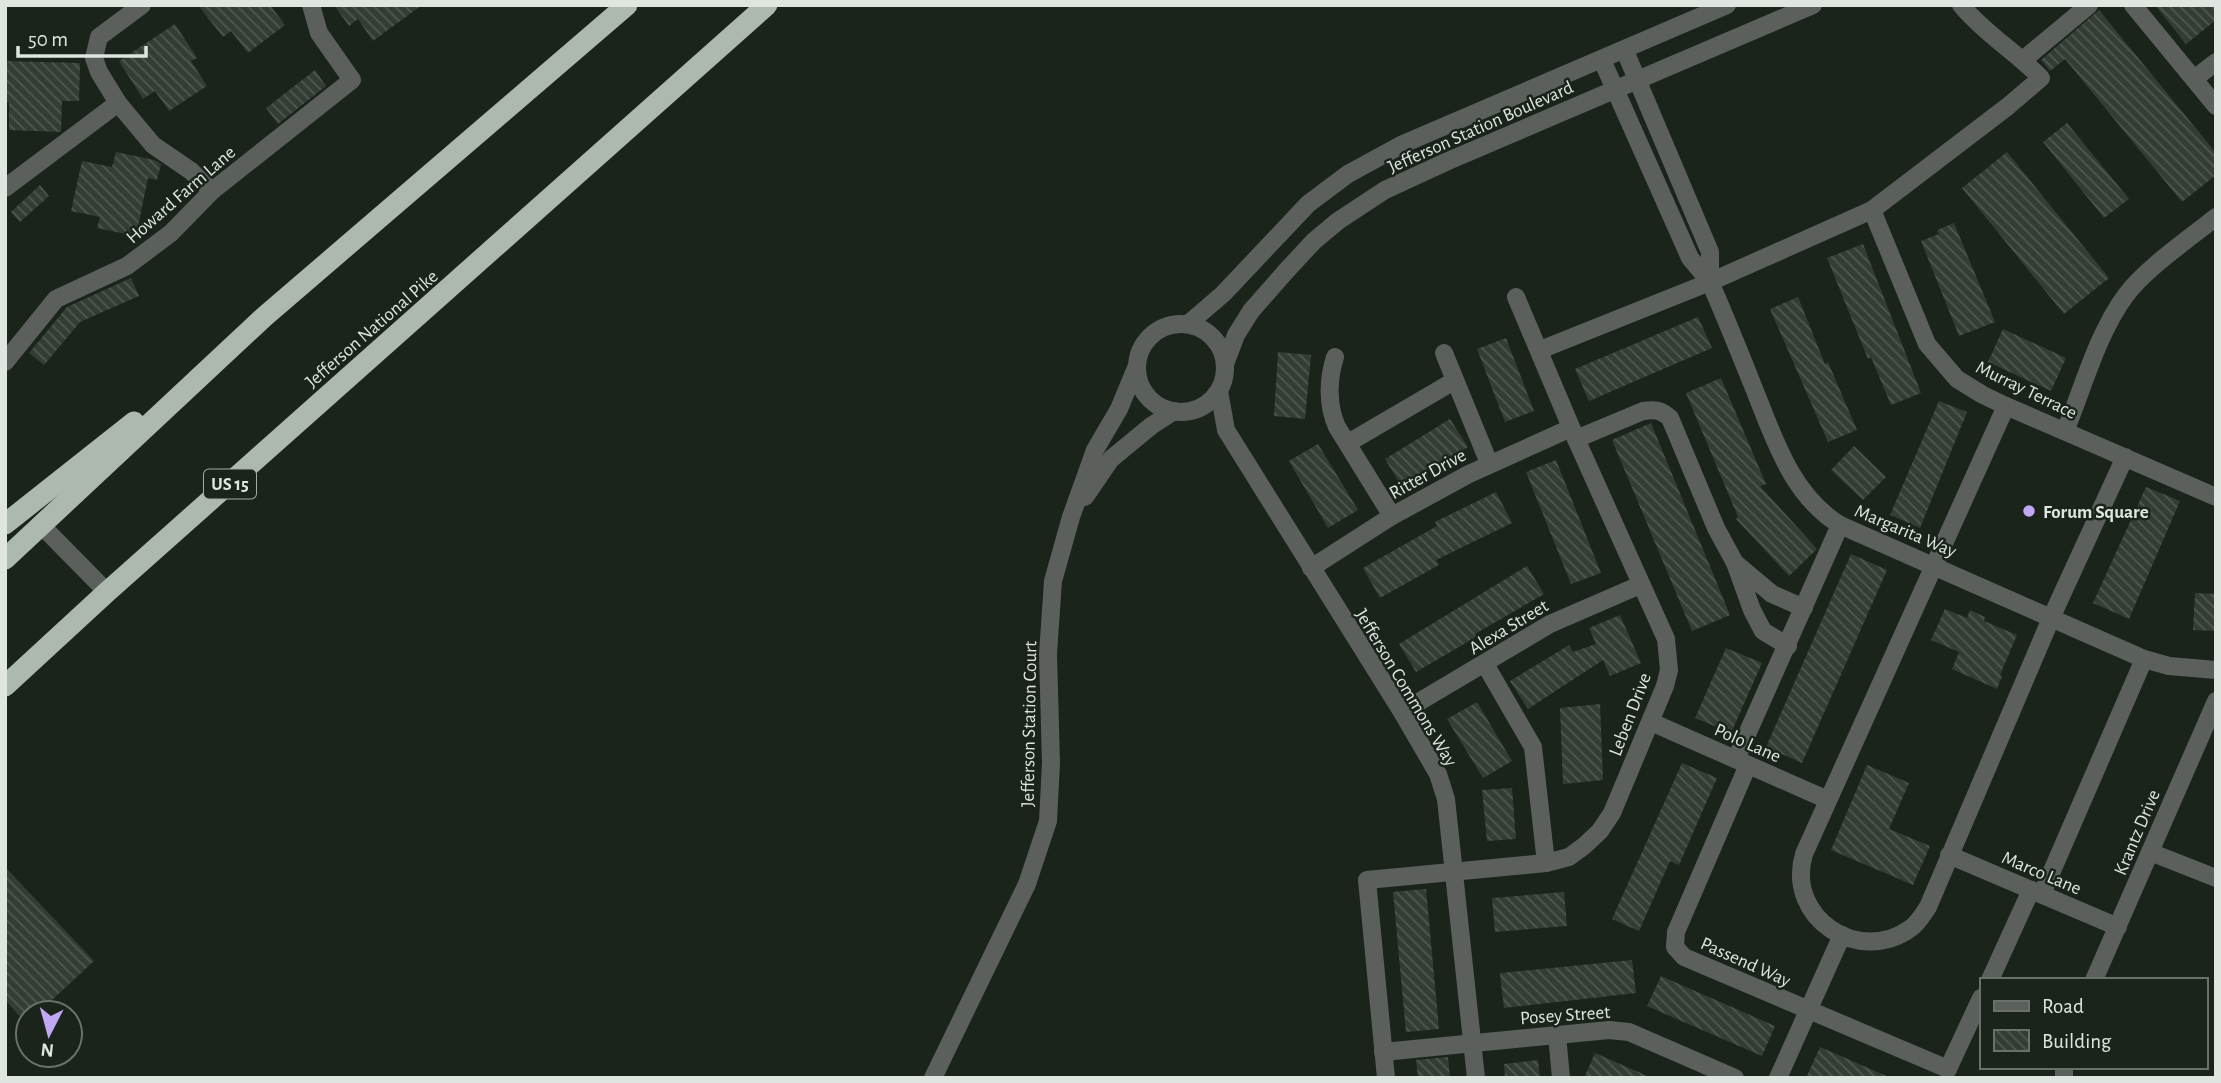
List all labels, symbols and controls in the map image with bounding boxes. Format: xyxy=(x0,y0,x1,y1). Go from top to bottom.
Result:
scale bar xyxy=(18,14,145,58)
text: 50 m xyxy=(28,29,68,50)
street label: Jefferson Station Boulevard xyxy=(1385,78,1576,177)
street label: Howard Farm Lane xyxy=(123,143,239,247)
street label: Jefferson National Pike xyxy=(302,267,442,392)
street label: Murray Terrace xyxy=(1973,358,2080,423)
street label: Ritter Drive xyxy=(1386,446,1469,503)
road number: US 15 xyxy=(204,470,256,498)
street label: Margarita Way xyxy=(1852,501,1959,561)
marker: Forum Square xyxy=(2021,503,2037,519)
place label: Forum Square xyxy=(2043,503,2149,522)
street label: Alexa Street xyxy=(1466,596,1552,658)
street label: Jefferson Commons Way xyxy=(1351,606,1460,770)
street label: Jefferson Station Court xyxy=(1019,641,1040,807)
street label: Leben Drive xyxy=(1606,670,1655,759)
street label: Polo Lane xyxy=(1711,720,1784,766)
street label: Krantz Drive xyxy=(2111,787,2164,878)
street label: Marco Lane xyxy=(1999,848,2084,899)
street label: Passend Way xyxy=(1698,934,1793,991)
legend xyxy=(1980,978,2207,1069)
text: Road xyxy=(2042,996,2084,1017)
north arrow xyxy=(14,999,84,1069)
street label: Posey Street xyxy=(1519,1003,1611,1028)
text: Building xyxy=(2042,1031,2112,1052)
text: N xyxy=(40,1039,55,1060)

